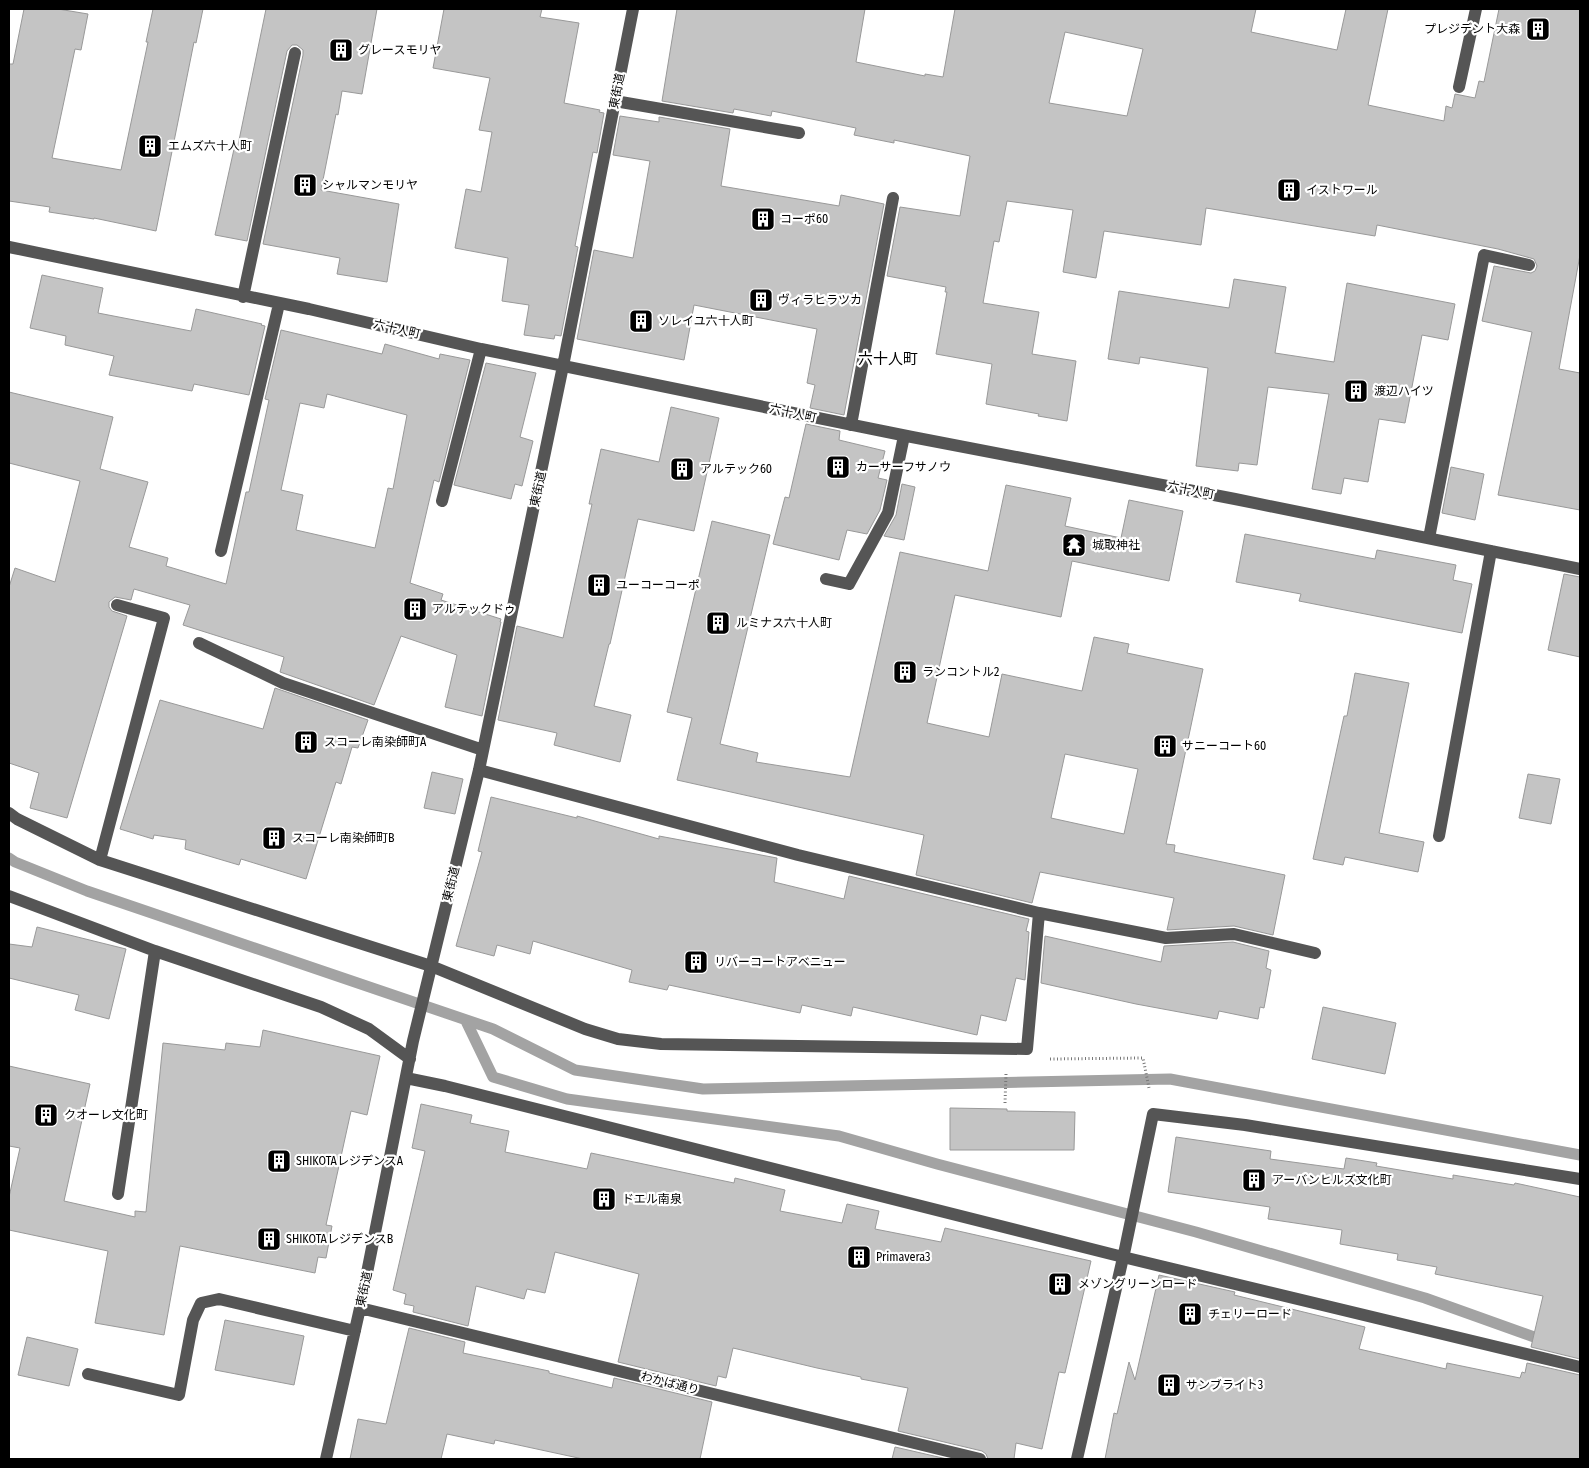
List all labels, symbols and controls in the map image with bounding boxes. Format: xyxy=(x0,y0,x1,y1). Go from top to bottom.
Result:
building icon: プレジデント大森 xyxy=(1525,16,1551,42)
place label: プレジデント大森 xyxy=(1424,22,1520,36)
building icon: グレースモリヤ xyxy=(328,37,354,63)
place label: グレースモリヤ xyxy=(358,43,441,57)
street label: 東街道 xyxy=(607,72,627,110)
building icon: エムズ六十人町 xyxy=(137,133,163,159)
place label: エムズ六十人町 xyxy=(168,139,252,153)
building icon: シャルマンモリヤ xyxy=(292,172,318,198)
building icon: イストワール xyxy=(1276,177,1302,203)
place label: シャルマンモリヤ xyxy=(322,178,418,192)
place label: イストワール xyxy=(1306,183,1378,197)
building icon: コーポ60 xyxy=(750,206,776,232)
place label: コーポ60 xyxy=(780,212,828,226)
building icon: ヴィラヒラツカ xyxy=(748,287,774,313)
place label: ヴィラヒラツカ xyxy=(778,293,862,307)
building icon: ソレイユ六十人町 xyxy=(628,308,654,334)
place label: ソレイユ六十人町 xyxy=(658,314,754,328)
street label: 六十人町 xyxy=(372,317,422,341)
district label: 六十人町 xyxy=(858,350,918,368)
building icon: 渡辺ハイツ xyxy=(1343,378,1369,404)
place label: 渡辺ハイツ xyxy=(1374,384,1434,398)
street label: 六十人町 xyxy=(768,401,818,425)
building icon: カーサーフサノウ xyxy=(825,454,851,480)
building icon: アルテック60 xyxy=(669,456,695,482)
place label: カーサーフサノウ xyxy=(856,460,951,474)
place label: アルテック60 xyxy=(700,462,772,476)
street label: 東街道 xyxy=(527,470,549,508)
street label: 六十人町 xyxy=(1166,479,1216,501)
temple icon: 城取神社 xyxy=(1061,532,1087,558)
place label: 城取神社 xyxy=(1092,538,1140,552)
building icon: ユーコーコーポ xyxy=(586,572,612,598)
place label: ユーコーコーポ xyxy=(616,578,700,592)
building icon: アルテックドゥ xyxy=(402,596,428,622)
place label: アルテックドゥ xyxy=(432,602,516,616)
building icon: ルミナス六十人町 xyxy=(705,610,731,636)
place label: ルミナス六十人町 xyxy=(736,616,832,630)
building icon: ランコントル2 xyxy=(892,659,918,685)
place label: ランコントル2 xyxy=(922,665,999,679)
building icon: スコーレ南染師町A xyxy=(293,729,319,755)
building icon: サニーコート60 xyxy=(1152,733,1178,759)
place label: スコーレ南染師町A xyxy=(324,735,427,749)
place label: サニーコート60 xyxy=(1182,739,1266,753)
building icon: スコーレ南染師町B xyxy=(261,825,287,851)
place label: スコーレ南染師町B xyxy=(292,831,395,845)
street label: 東街道 xyxy=(440,865,462,903)
building icon: リバーコートアベニュー xyxy=(683,949,709,975)
place label: リバーコートアベニュー xyxy=(714,955,846,969)
building icon: クオーレ文化町 xyxy=(33,1102,59,1128)
place label: クオーレ文化町 xyxy=(64,1108,148,1122)
building icon: SHIKOTAレジデンスA xyxy=(266,1148,292,1174)
place label: SHIKOTAレジデンスA xyxy=(296,1154,404,1168)
building icon: アーバンヒルズ文化町 xyxy=(1241,1167,1267,1193)
place label: アーバンヒルズ文化町 xyxy=(1272,1173,1392,1187)
building icon: ドエル南泉 xyxy=(591,1186,617,1212)
place label: ドエル南泉 xyxy=(622,1192,682,1206)
building icon: SHIKOTAレジデンスB xyxy=(256,1226,282,1252)
place label: SHIKOTAレジデンスB xyxy=(286,1232,394,1246)
building icon: Primavera3 xyxy=(846,1244,872,1270)
place label: Primavera3 xyxy=(876,1250,931,1264)
street label: 東街道 xyxy=(353,1270,375,1308)
building icon: メゾングリーンロード xyxy=(1047,1271,1073,1297)
place label: メゾングリーンロード xyxy=(1078,1277,1197,1291)
building icon: チェリーロード xyxy=(1177,1301,1203,1327)
place label: チェリーロード xyxy=(1208,1307,1292,1321)
street label: わかば通り xyxy=(639,1369,701,1397)
building icon: サンブライト3 xyxy=(1156,1372,1182,1398)
place label: サンブライト3 xyxy=(1186,1378,1263,1392)

